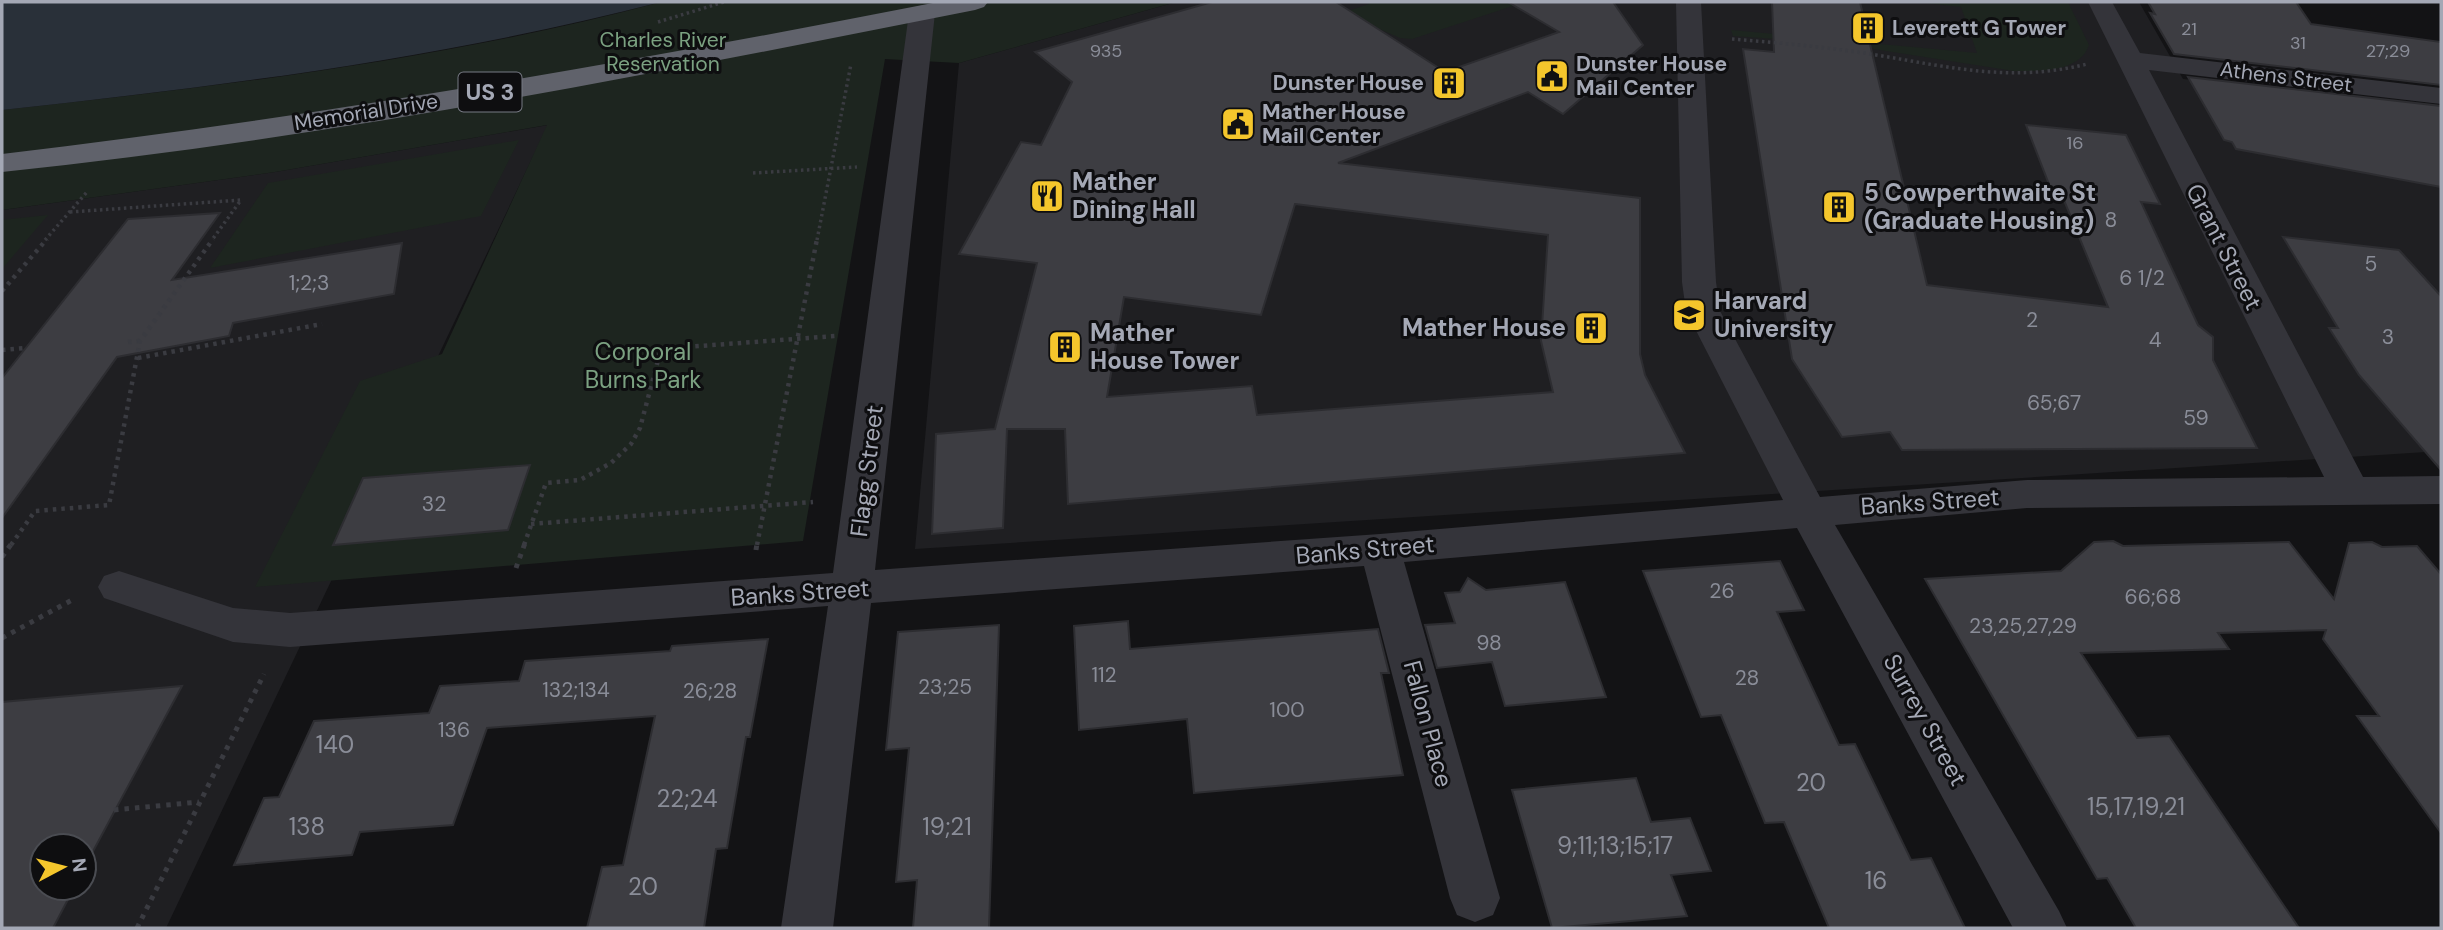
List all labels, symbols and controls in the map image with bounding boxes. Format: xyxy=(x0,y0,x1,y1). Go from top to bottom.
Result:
building icon: Leverett G Tower xyxy=(1849,9,1887,47)
place label: Leverett G Tower xyxy=(1892,14,2066,42)
house number: 21 xyxy=(2181,17,2197,41)
park label: Charles River Reservation xyxy=(600,26,727,78)
house number: 31 xyxy=(2290,31,2306,55)
house number: 935 xyxy=(1090,39,1122,63)
house number: 27;29 xyxy=(2366,39,2410,63)
place label: Dunster House Mail Center xyxy=(1576,50,1727,102)
street label: Athens Street xyxy=(2218,55,2354,99)
public building icon: Dunster House Mail Center xyxy=(1533,57,1571,95)
building icon: Dunster House xyxy=(1430,64,1468,102)
place label: Dunster House xyxy=(1273,69,1424,97)
road number: US 3 xyxy=(458,72,522,111)
street label: Memorial Drive xyxy=(292,87,440,137)
place label: Mather House Mail Center xyxy=(1262,98,1406,150)
public building icon: Mather House Mail Center xyxy=(1219,105,1257,143)
house number: 16 xyxy=(2067,131,2083,155)
place label: Mather Dining Hall xyxy=(1072,166,1196,225)
restaurant icon: Mather Dining Hall xyxy=(1028,177,1066,215)
place label: 5 Cowperthwaite St (Graduate Housing) xyxy=(1864,177,2096,236)
street label: Grant Street xyxy=(2179,178,2270,315)
building icon: 5 Cowperthwaite St (Graduate Housing) xyxy=(1820,188,1858,226)
house number: 8 xyxy=(2105,206,2117,234)
house number: 5 xyxy=(2365,250,2377,278)
house number: 6 1/2 xyxy=(2119,264,2165,292)
house number: 1;2;3 xyxy=(289,269,329,297)
place label: Harvard University xyxy=(1714,285,1834,344)
school or university icon: Harvard University xyxy=(1670,296,1708,334)
house number: 2 xyxy=(2026,306,2038,334)
building icon: Mather House xyxy=(1572,309,1610,347)
place label: Mather House xyxy=(1402,312,1566,343)
place label: Mather House Tower xyxy=(1090,317,1240,376)
house number: 3 xyxy=(2382,323,2394,351)
house number: 4 xyxy=(2149,326,2162,354)
building icon: Mather House Tower xyxy=(1046,328,1084,366)
park label: Corporal Burns Park xyxy=(585,336,701,395)
house number: 65;67 xyxy=(2027,389,2081,417)
street label: Flagg Street xyxy=(843,403,890,539)
house number: 59 xyxy=(2183,404,2209,432)
street label: Banks Street xyxy=(1859,481,2000,522)
house number: 32 xyxy=(422,490,446,518)
street label: Banks Street xyxy=(1294,528,1436,571)
street label: Banks Street xyxy=(729,572,870,613)
house number: 26 xyxy=(1709,577,1735,605)
house number: 66;68 xyxy=(2124,583,2182,611)
house number: 23,25,27,29 xyxy=(1969,612,2077,640)
house number: 98 xyxy=(1476,629,1502,657)
street label: Surrey Street xyxy=(1877,648,1974,791)
street label: Fallon Place xyxy=(1397,657,1460,791)
house number: 112 xyxy=(1091,661,1117,689)
house number: 28 xyxy=(1735,664,1759,692)
house number: 23;25 xyxy=(918,673,972,701)
house number: 132;134 xyxy=(542,676,610,704)
house number: 26;28 xyxy=(683,677,737,705)
house number: 100 xyxy=(1269,696,1305,724)
house number: 136 xyxy=(438,716,470,744)
house number: 140 xyxy=(316,729,354,760)
house number: 20 xyxy=(1796,767,1826,798)
house number: 22;24 xyxy=(656,783,718,814)
house number: 15,17,19,21 xyxy=(2087,791,2185,822)
house number: 138 xyxy=(289,811,325,842)
house number: 19;21 xyxy=(922,811,972,842)
house number: 9;11;13;15;17 xyxy=(1557,830,1673,861)
north arrow xyxy=(28,832,98,902)
text: N xyxy=(66,857,93,873)
house number: 16 xyxy=(1865,865,1887,896)
house number: 20 xyxy=(628,871,658,902)

